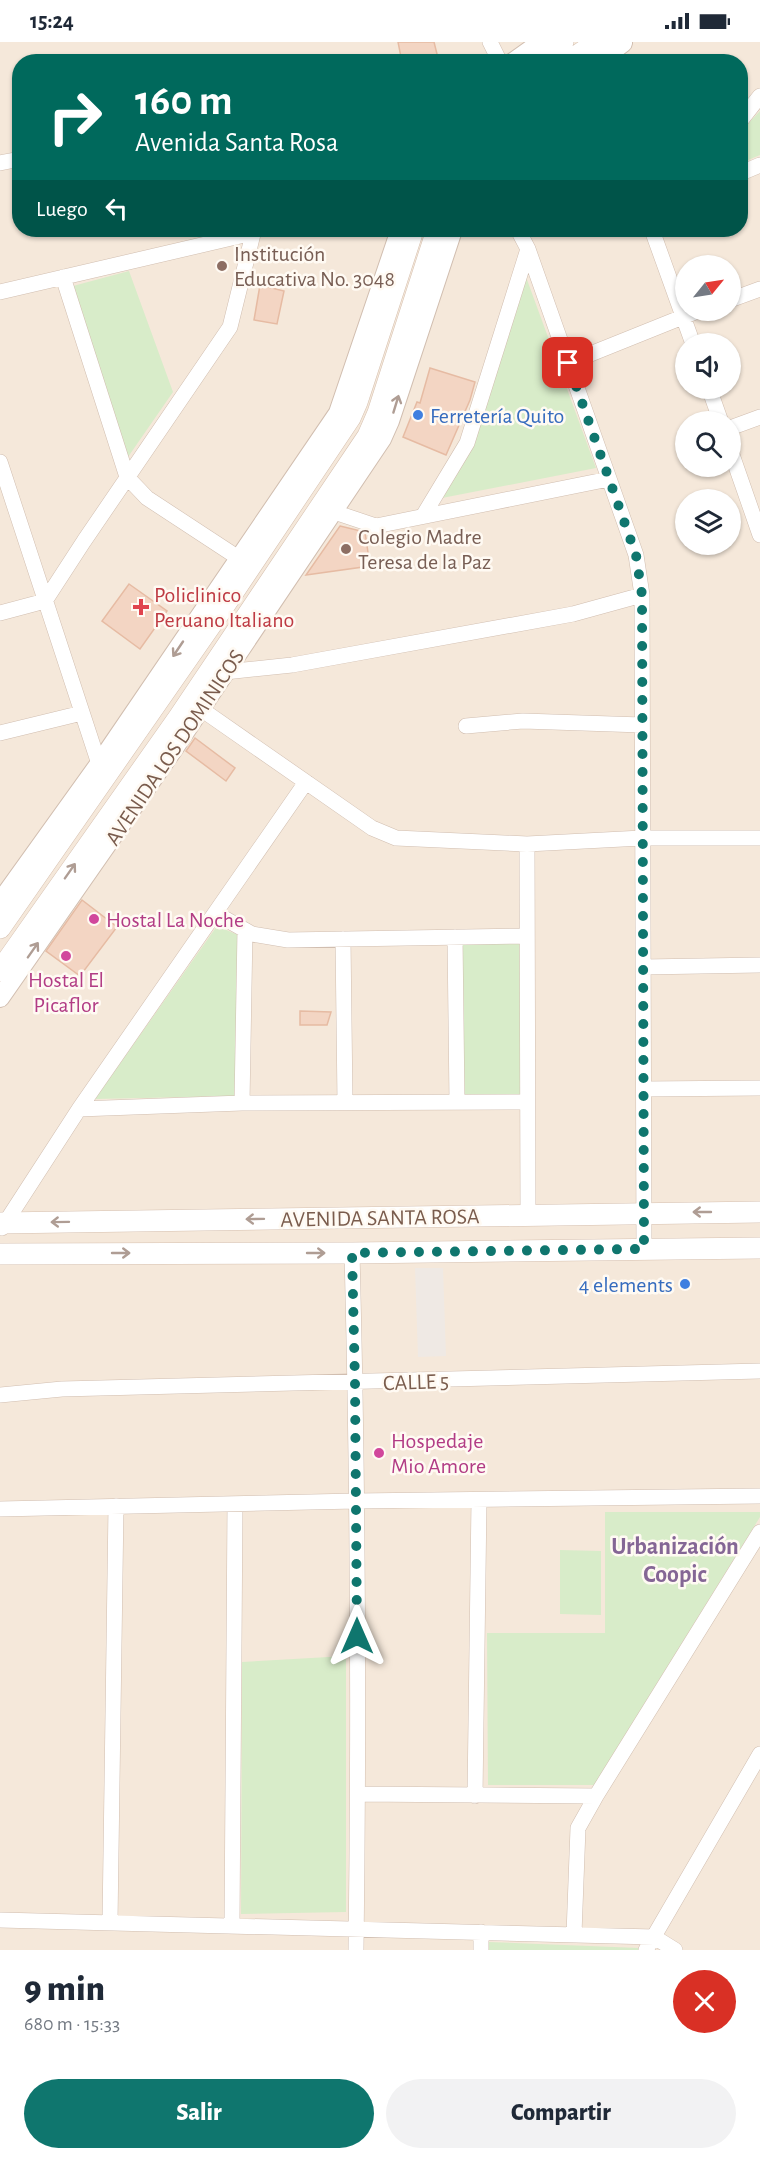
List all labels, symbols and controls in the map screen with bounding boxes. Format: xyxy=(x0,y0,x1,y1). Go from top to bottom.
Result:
text: 15:24 xyxy=(30,10,74,32)
icon: right xyxy=(36,78,114,156)
text: 160 m xyxy=(135,80,233,122)
text: Avenida Santa Rosa xyxy=(135,129,339,156)
icon: left xyxy=(100,192,133,225)
text: Luego xyxy=(36,198,88,220)
place label: Institución Educativa No. 3048 xyxy=(234,243,395,290)
north arrow xyxy=(675,255,741,321)
map controls xyxy=(675,255,741,555)
marker: Institución Educativa No. 3048 xyxy=(215,259,229,273)
button: sound xyxy=(675,333,741,399)
pin xyxy=(542,337,593,388)
icon: arrive xyxy=(551,346,584,379)
one-way arrow xyxy=(391,395,402,414)
place label: Ferretería Quito xyxy=(430,405,564,427)
marker: Ferretería Quito xyxy=(411,408,425,422)
button: search xyxy=(675,411,741,477)
button: layers xyxy=(675,489,741,555)
place label: Colegio Madre Teresa de la Paz xyxy=(358,526,491,573)
marker: Colegio Madre Teresa de la Paz xyxy=(339,542,353,556)
place label: Policlinico Peruano Italiano xyxy=(154,584,294,631)
marker: Policlinico Peruano Italiano xyxy=(132,598,150,616)
one-way arrow xyxy=(172,640,184,656)
street label: AVENIDA LOS DOMINICOS xyxy=(101,646,248,849)
one-way arrow xyxy=(64,864,76,880)
place label: Hostal La Noche xyxy=(106,909,244,931)
marker: Hostal La Noche xyxy=(87,912,101,926)
one-way arrow xyxy=(27,943,39,959)
marker: Hostal El Picaflor xyxy=(59,949,73,963)
place label: Hostal El Picaflor xyxy=(28,969,104,1016)
street label: AVENIDA SANTA ROSA xyxy=(280,1205,480,1231)
one-way arrow xyxy=(692,1207,712,1218)
one-way arrow xyxy=(245,1213,265,1225)
one-way arrow xyxy=(50,1216,70,1228)
one-way arrow xyxy=(111,1247,131,1259)
one-way arrow xyxy=(306,1247,326,1259)
place label: 4 elements xyxy=(579,1274,673,1296)
marker: 4 elements xyxy=(678,1277,692,1291)
street label: CALLE 5 xyxy=(383,1370,449,1394)
place label: Hospedaje Mio Amore xyxy=(391,1430,486,1477)
marker: Hospedaje Mio Amore xyxy=(372,1446,386,1460)
district label: Urbanización Coopic xyxy=(611,1535,739,1587)
position arrow xyxy=(325,1604,389,1668)
button: close xyxy=(673,1970,736,2033)
text: 9 min xyxy=(24,1971,105,2007)
text: 680 m · 15:33 xyxy=(24,2014,120,2034)
button: Salir xyxy=(24,2079,374,2148)
button: Compartir xyxy=(386,2079,736,2148)

